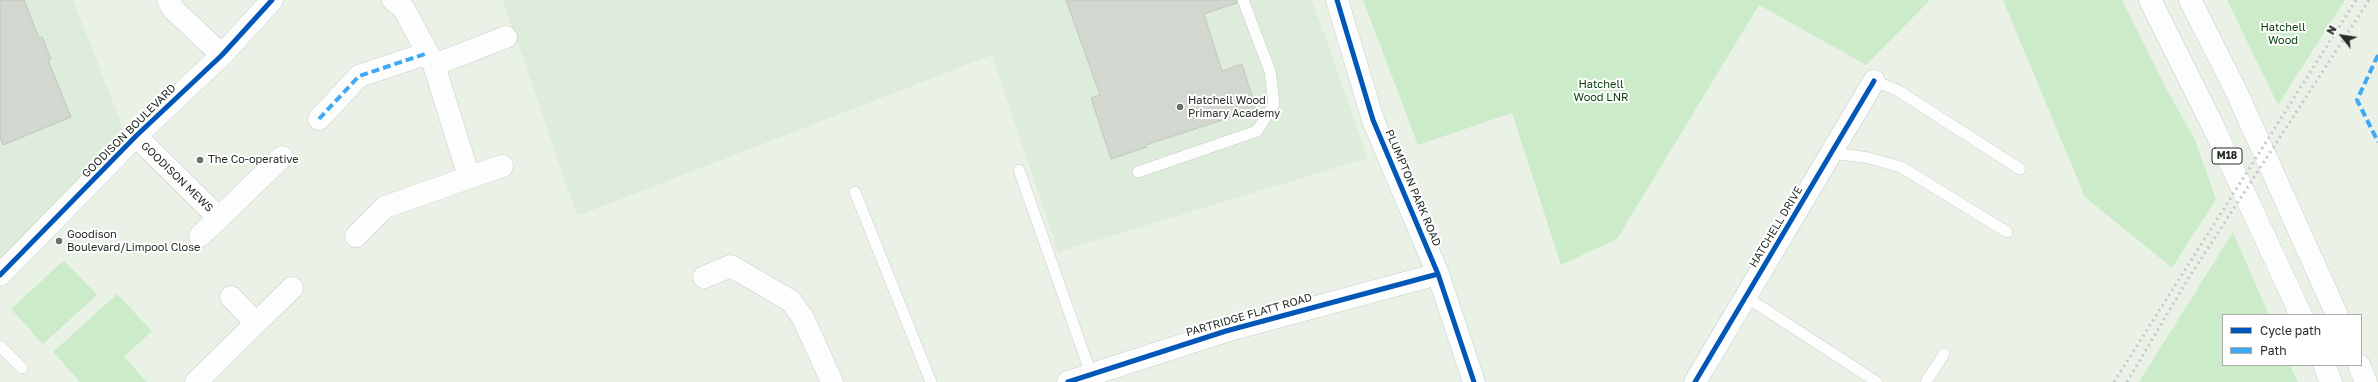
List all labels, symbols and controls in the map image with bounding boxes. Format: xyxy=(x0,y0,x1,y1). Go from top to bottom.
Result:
north arrow xyxy=(2322,16,2362,56)
park label: Hatchell Wood xyxy=(2260,21,2306,47)
text: N xyxy=(2323,23,2339,37)
park label: Hatchell Wood LNR xyxy=(1574,78,1628,104)
street label: GOODISON BOULEVARD xyxy=(79,81,179,181)
place label: Hatchell Wood Primary Academy xyxy=(1188,94,1280,120)
marker: Hatchell Wood Primary Academy xyxy=(1175,102,1185,112)
street label: PLUMPTON PARK ROAD xyxy=(1382,128,1444,248)
street label: GOODISON MEWS xyxy=(138,139,216,215)
road number: M18 xyxy=(2212,148,2242,164)
place label: The Co-operative xyxy=(208,153,299,167)
marker: The Co-operative xyxy=(195,155,205,165)
street label: HATCHELL DRIVE xyxy=(1747,184,1805,270)
place label: Goodison Boulevard/Limpool Close xyxy=(67,228,200,254)
marker: Goodison Boulevard/Limpool Close xyxy=(54,236,64,246)
street label: PARTRIDGE FLATT ROAD xyxy=(1184,291,1314,339)
legend xyxy=(2222,314,2362,366)
text: Cycle path xyxy=(2260,323,2321,338)
text: Path xyxy=(2260,343,2287,358)

